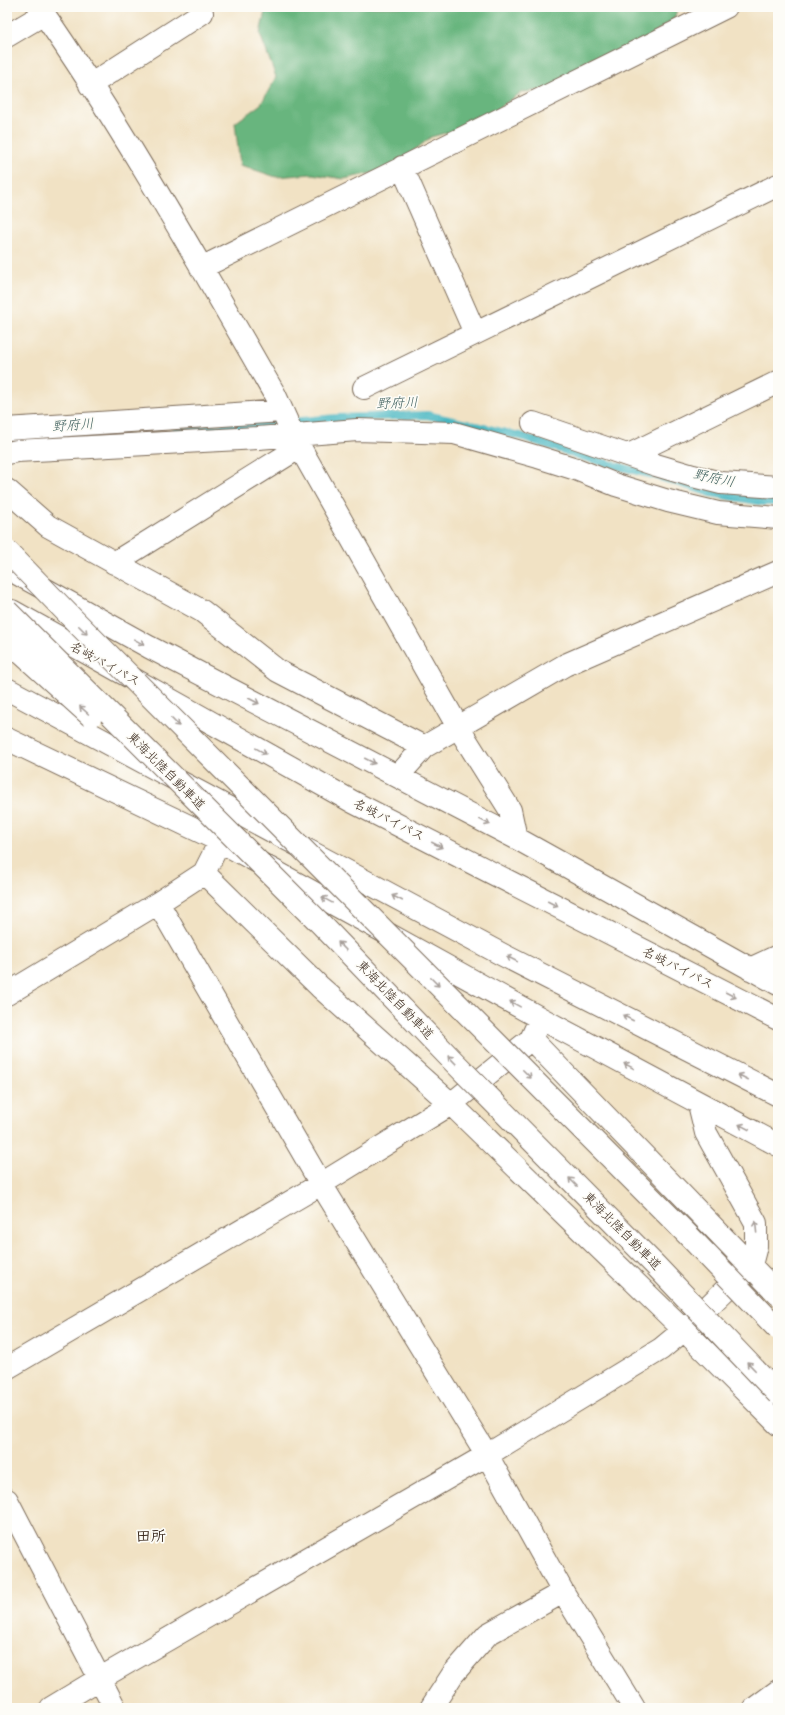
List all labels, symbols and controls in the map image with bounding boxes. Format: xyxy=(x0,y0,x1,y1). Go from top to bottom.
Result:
water label: 野府川 xyxy=(376,394,418,412)
water label: 野府川 xyxy=(51,415,95,435)
water label: 野府川 xyxy=(692,465,736,491)
one-way arrow xyxy=(78,625,88,635)
street label: 名岐バイパス xyxy=(67,638,143,690)
one-way arrow xyxy=(133,638,145,646)
one-way arrow xyxy=(248,698,260,706)
one-way arrow xyxy=(79,705,89,714)
one-way arrow xyxy=(170,717,180,727)
street label: 東海北陸自動車道 xyxy=(124,729,208,813)
one-way arrow xyxy=(255,747,267,755)
one-way arrow xyxy=(364,758,376,765)
street label: 名岐バイパス xyxy=(351,795,427,845)
one-way arrow xyxy=(479,818,491,826)
one-way arrow xyxy=(431,842,443,849)
one-way arrow xyxy=(391,893,403,901)
one-way arrow xyxy=(321,896,333,904)
one-way arrow xyxy=(547,901,559,908)
one-way arrow xyxy=(337,941,347,951)
street label: 名岐バイパス xyxy=(640,943,716,993)
one-way arrow xyxy=(506,955,518,962)
street label: 東海北陸自動車道 xyxy=(353,957,437,1043)
one-way arrow xyxy=(430,977,440,987)
one-way arrow xyxy=(725,992,737,999)
one-way arrow xyxy=(509,999,521,1007)
one-way arrow xyxy=(622,1014,634,1021)
one-way arrow xyxy=(447,1055,457,1065)
one-way arrow xyxy=(623,1061,635,1069)
one-way arrow xyxy=(522,1069,532,1079)
one-way arrow xyxy=(738,1073,750,1080)
one-way arrow xyxy=(738,1123,750,1130)
one-way arrow xyxy=(568,1177,578,1187)
street label: 東海北陸自動車道 xyxy=(580,1189,664,1273)
one-way arrow xyxy=(752,1221,759,1234)
one-way arrow xyxy=(746,1361,756,1371)
district label: 田所 xyxy=(136,1527,166,1546)

